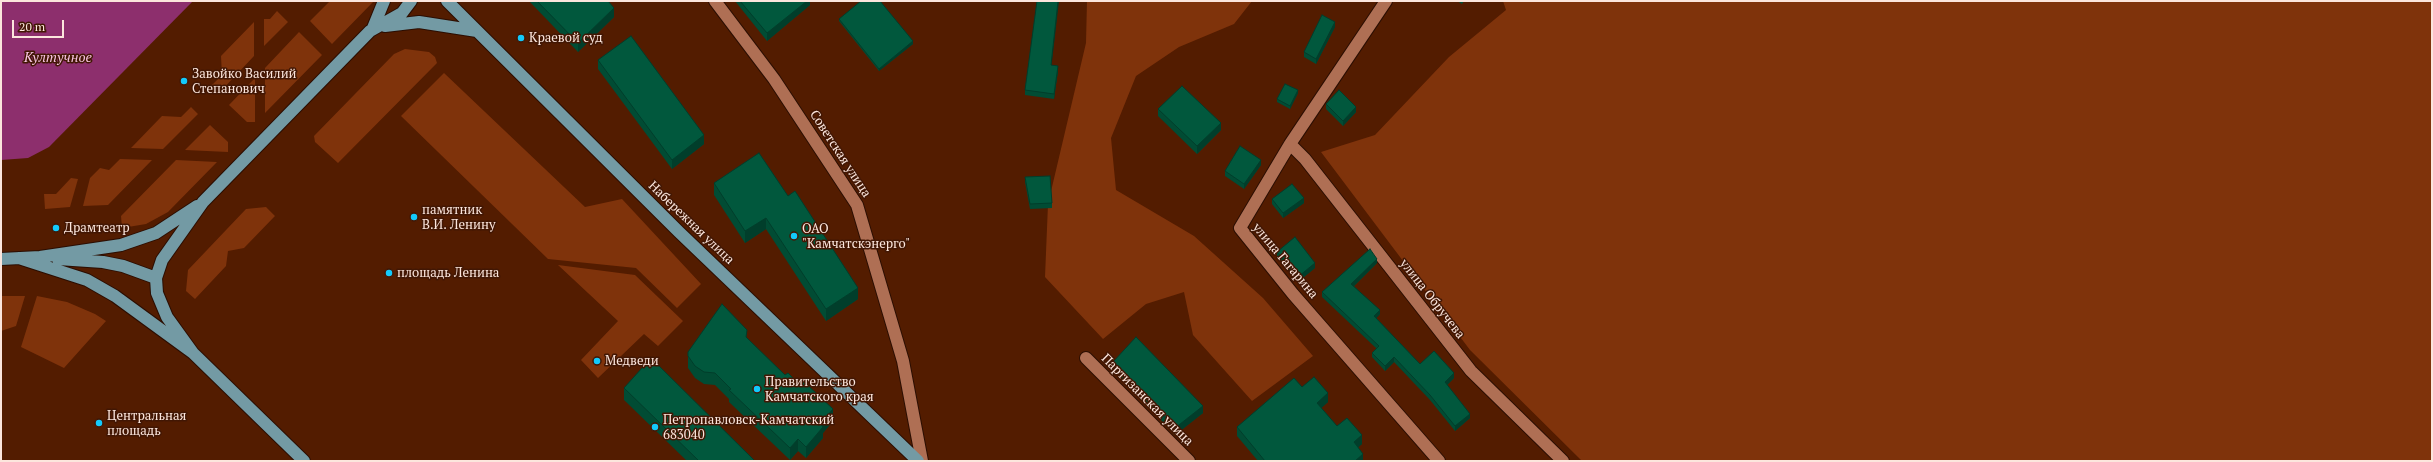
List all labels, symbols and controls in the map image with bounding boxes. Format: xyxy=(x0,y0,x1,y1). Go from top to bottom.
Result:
scale bar xyxy=(14,12,66,38)
text: 20 m xyxy=(19,19,45,34)
place label: Краевой суд xyxy=(529,30,603,46)
marker: Краевой суд xyxy=(516,33,526,43)
water label: Култучное xyxy=(24,50,92,66)
place label: Завойко Василий Степанович xyxy=(192,66,297,97)
marker: Завойко Василий Степанович xyxy=(179,76,189,86)
street label: Советская улица xyxy=(806,108,874,200)
street label: Набережная улица xyxy=(645,178,737,268)
place label: памятник В.И. Ленину xyxy=(422,202,496,233)
marker: памятник В.И. Ленину xyxy=(409,212,419,222)
place label: Драмтеатр xyxy=(64,220,130,236)
street label: улица Гагарина xyxy=(1249,220,1321,302)
place label: ОАО "Камчатскэнерго" xyxy=(802,221,910,252)
marker: Драмтеатр xyxy=(51,223,61,233)
marker: ОАО "Камчатскэнерго" xyxy=(789,231,799,241)
street label: улица Обручева xyxy=(1396,256,1468,342)
place label: площадь Ленина xyxy=(397,265,499,281)
marker: площадь Ленина xyxy=(384,268,394,278)
street label: Партизанская улица xyxy=(1098,351,1196,449)
place label: Медведи xyxy=(605,353,659,369)
marker: Медведи xyxy=(592,356,602,366)
place label: Правительство Камчатского края xyxy=(765,374,874,405)
marker: Правительство Камчатского края xyxy=(752,384,762,394)
place label: Центральная площадь xyxy=(107,408,186,439)
place label: Петропавловск-Камчатский 683040 xyxy=(663,412,834,443)
marker: Центральная площадь xyxy=(94,418,104,428)
marker: Петропавловск-Камчатский 683040 xyxy=(650,422,660,432)

